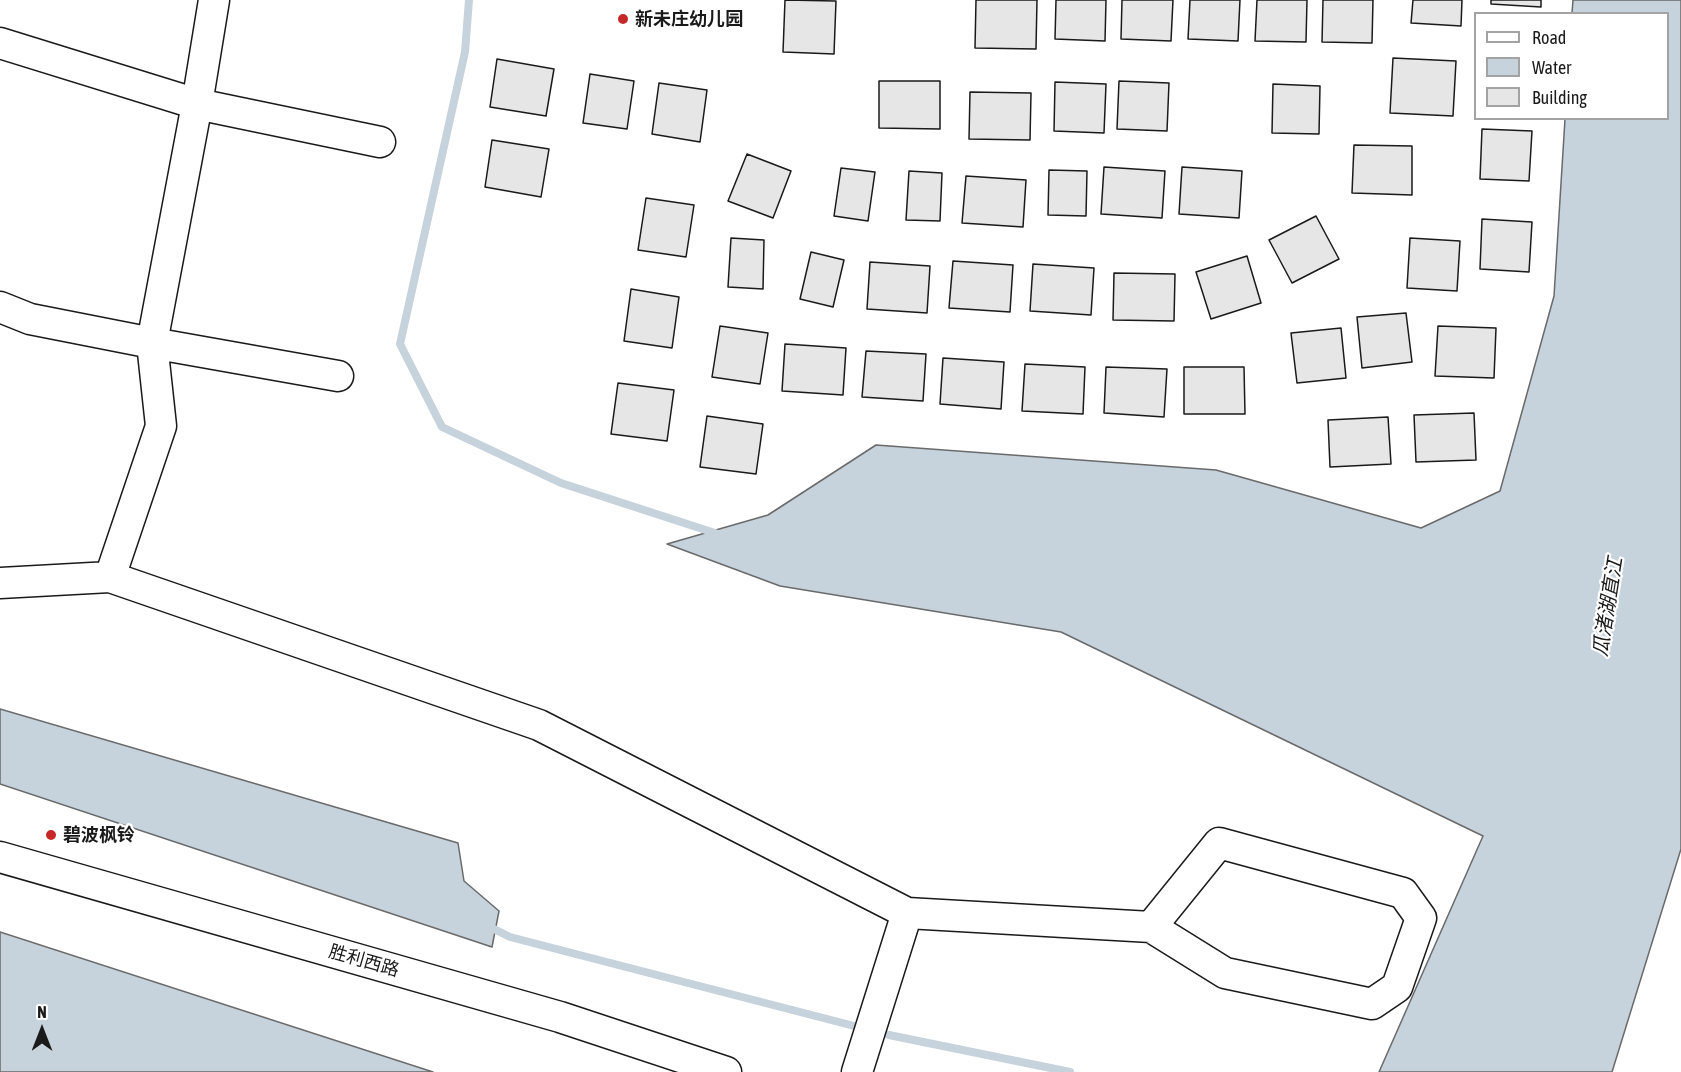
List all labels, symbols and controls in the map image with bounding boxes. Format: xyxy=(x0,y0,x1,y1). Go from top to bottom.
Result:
place label: 新未庄幼儿园 xyxy=(635,8,743,30)
marker: 新未庄幼儿园 xyxy=(616,12,630,26)
legend xyxy=(1474,12,1669,120)
text: Road xyxy=(1532,27,1566,48)
text: Water xyxy=(1532,57,1571,78)
text: Building xyxy=(1532,87,1587,108)
water label: 瓜渚湖直江 xyxy=(1588,556,1628,658)
place label: 碧波枫铃 xyxy=(63,824,135,846)
marker: 碧波枫铃 xyxy=(44,828,58,842)
street label: 胜利西路 xyxy=(326,941,402,981)
north arrow xyxy=(12,1000,72,1060)
text: N xyxy=(37,1003,47,1021)

